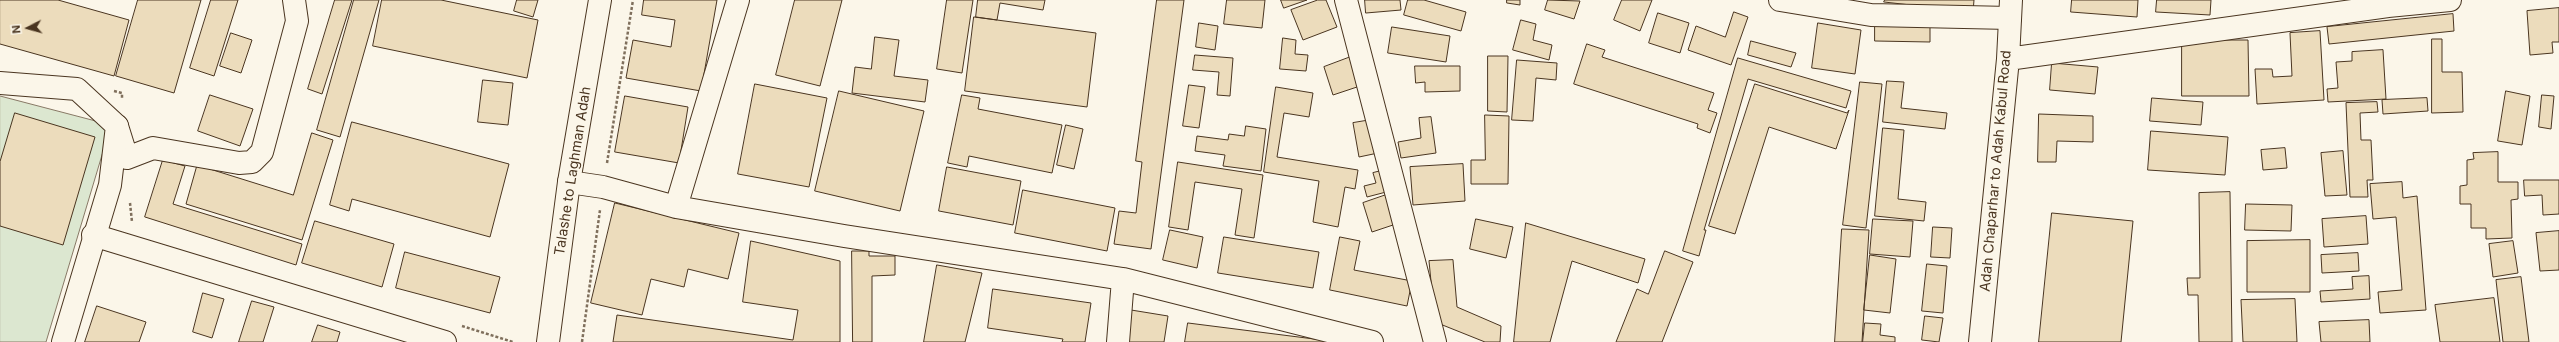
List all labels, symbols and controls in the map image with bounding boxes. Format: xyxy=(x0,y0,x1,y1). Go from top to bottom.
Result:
north arrow xyxy=(8,8,48,48)
text: N xyxy=(9,24,23,34)
street label: Adah Chaparhar to Adah Kabul Road xyxy=(1977,50,2015,292)
street label: Talashe to Laghman Adah xyxy=(551,85,595,257)

